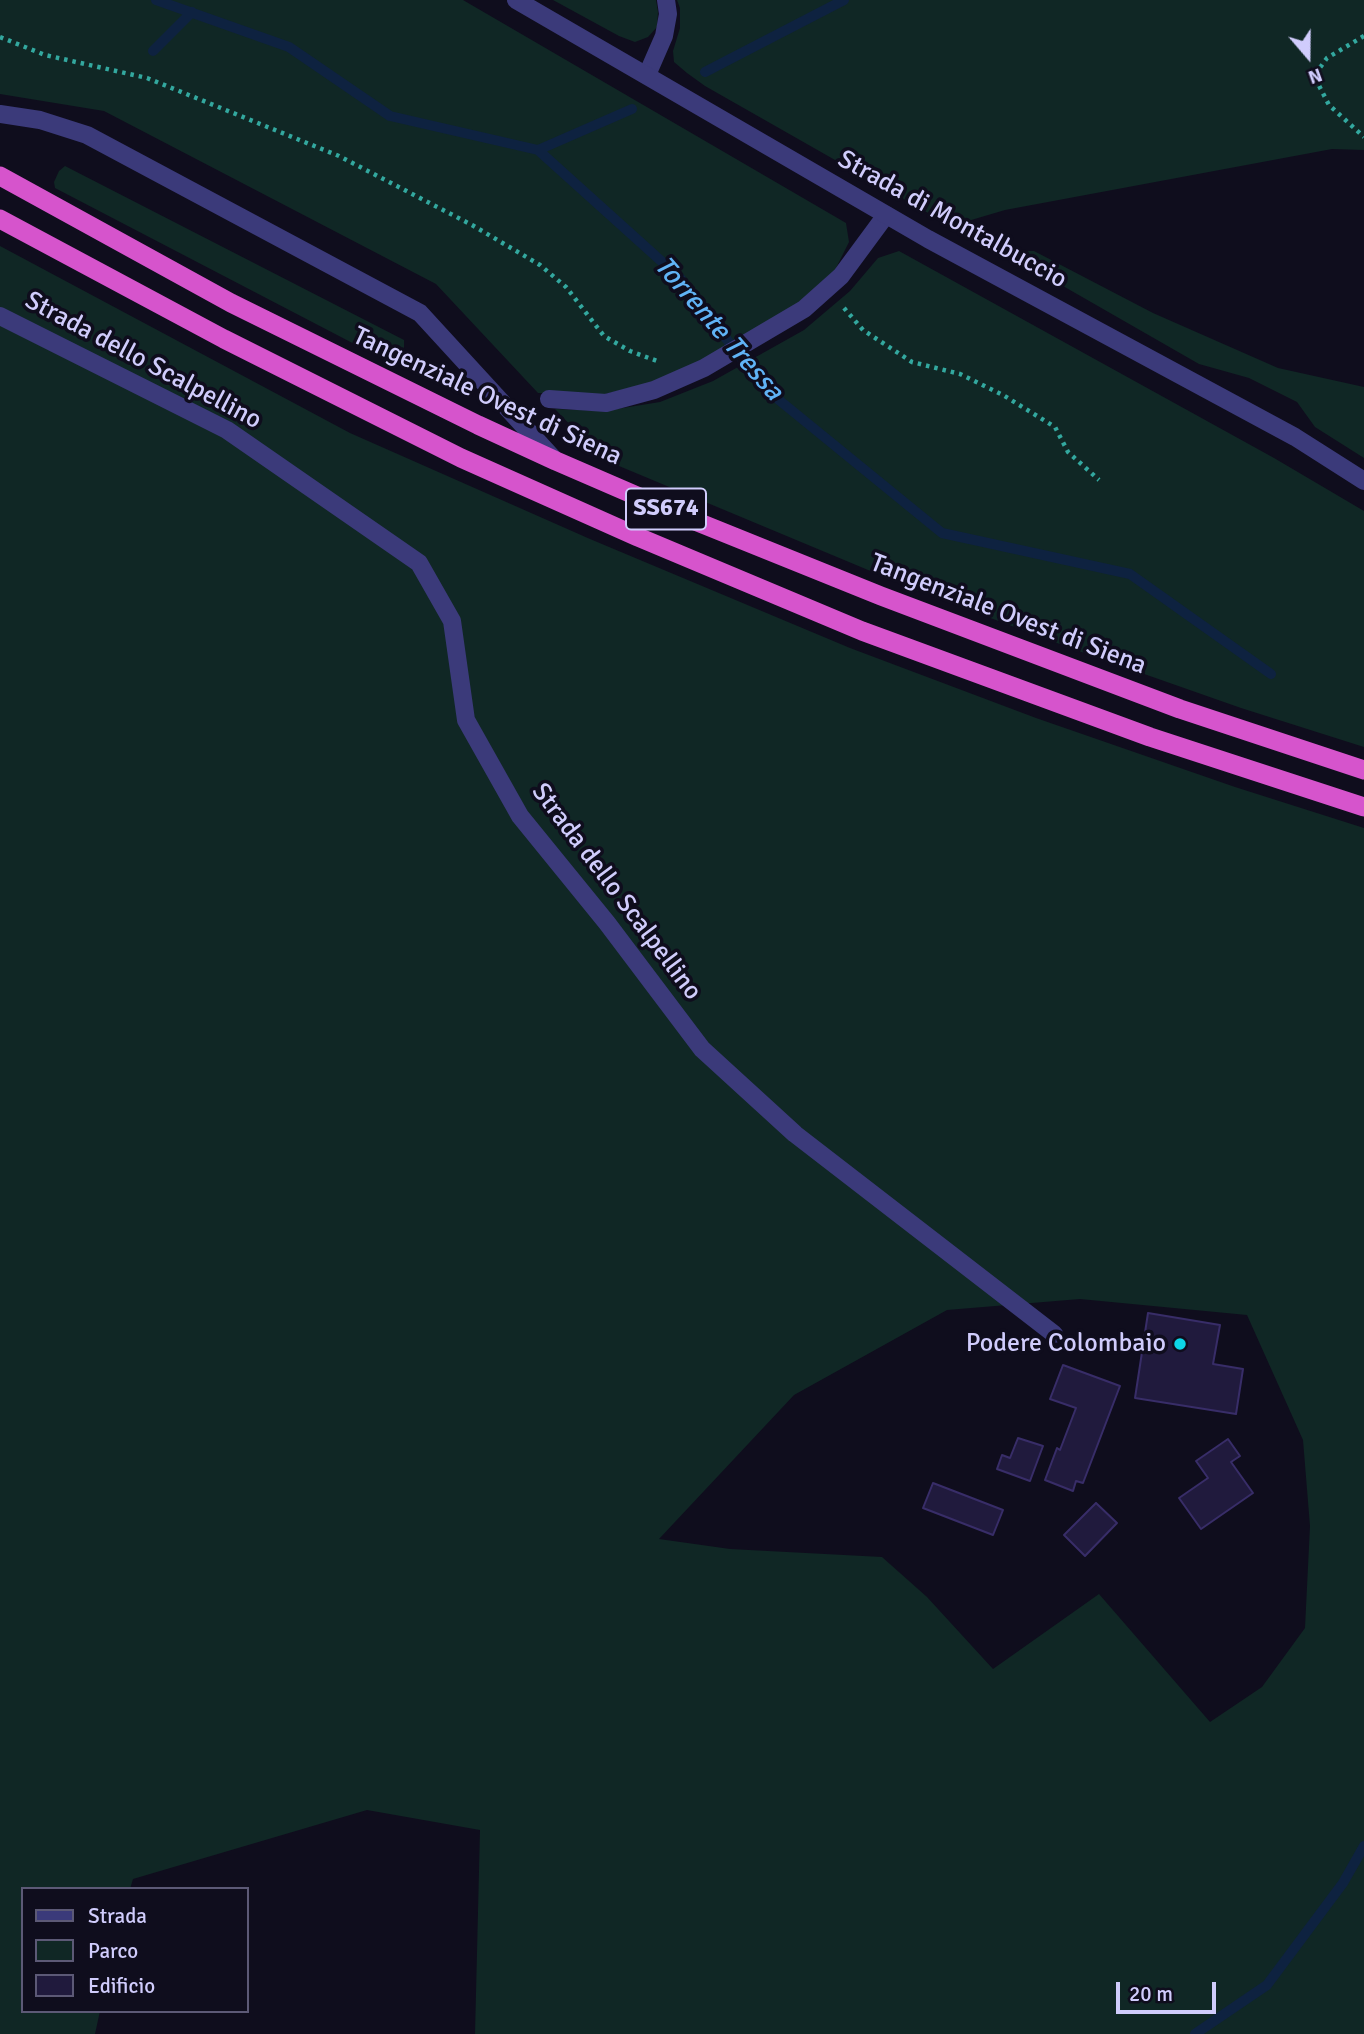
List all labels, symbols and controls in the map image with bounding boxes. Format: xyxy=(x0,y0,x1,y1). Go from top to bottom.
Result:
north arrow xyxy=(1273,21,1343,91)
text: N xyxy=(1305,62,1325,89)
street label: Strada di Montalbuccio xyxy=(832,144,1072,296)
water label: Torrente Tressa xyxy=(646,250,790,408)
street label: Strada dello Scalpellino xyxy=(19,285,267,437)
street label: Tangenziale Ovest di Siena xyxy=(348,321,626,473)
road number: SS674 xyxy=(626,488,706,530)
street label: Tangenziale Ovest di Siena xyxy=(866,548,1150,682)
street label: Strada dello Scalpellino xyxy=(524,777,708,1007)
place label: Podere Colombaio xyxy=(966,1328,1166,1360)
marker: Podere Colombaio xyxy=(1172,1336,1188,1352)
legend xyxy=(21,1887,248,2013)
text: Strada xyxy=(88,1903,147,1929)
text: Parco xyxy=(88,1938,138,1964)
scale bar xyxy=(1119,1968,1219,2012)
text: Edificio xyxy=(88,1973,155,1999)
text: 20 m xyxy=(1129,1981,1173,2007)

